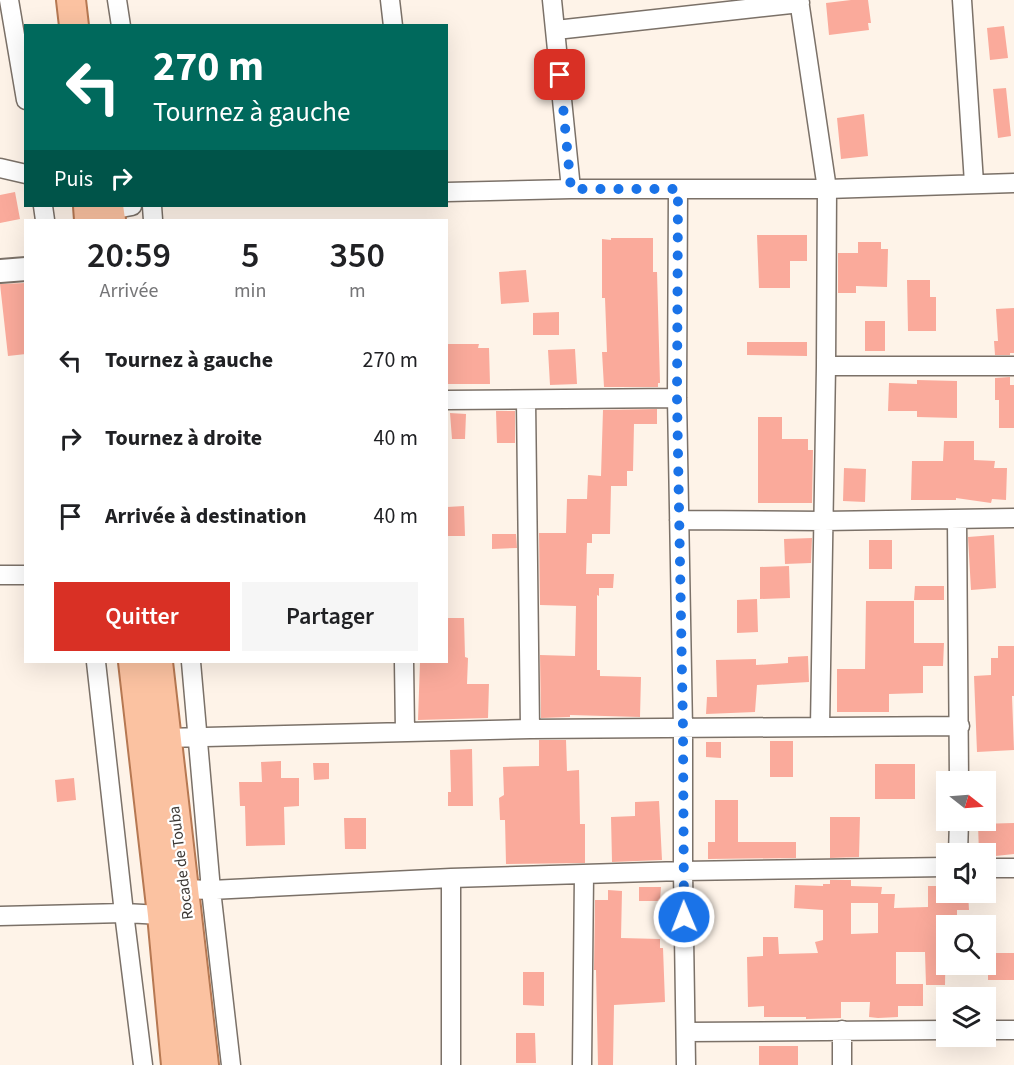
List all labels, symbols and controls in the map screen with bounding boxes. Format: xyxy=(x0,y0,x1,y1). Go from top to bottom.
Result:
text: 270 m xyxy=(153,37,264,97)
icon: left xyxy=(54,48,132,126)
pin xyxy=(534,49,585,100)
icon: arrive xyxy=(543,58,576,91)
text: Tournez à gauche xyxy=(153,93,350,132)
icon: right xyxy=(105,162,138,195)
text: Puis xyxy=(54,163,93,195)
text: 20:59 xyxy=(87,230,171,281)
text: 5 xyxy=(241,230,259,281)
text: 350 xyxy=(329,230,385,281)
text: Arrivée xyxy=(100,277,158,305)
text: min xyxy=(234,277,266,305)
text: m xyxy=(349,277,365,305)
icon: left xyxy=(54,344,87,377)
text: Tournez à gauche xyxy=(105,344,273,376)
text: 270 m xyxy=(363,344,418,376)
icon: right xyxy=(54,422,87,455)
text: Tournez à droite xyxy=(105,422,262,454)
text: 40 m xyxy=(373,422,418,454)
icon: arrive xyxy=(54,500,87,533)
text: Arrivée à destination xyxy=(105,500,307,532)
text: 40 m xyxy=(373,500,418,532)
button: Quitter xyxy=(54,582,230,651)
button: Partager xyxy=(242,582,418,651)
north arrow xyxy=(936,771,996,831)
map controls xyxy=(936,771,996,1047)
street label: Rocade de Touba xyxy=(163,805,199,921)
button: sound xyxy=(936,843,996,903)
position arrow xyxy=(652,885,716,949)
button: search xyxy=(936,915,996,975)
button: layers xyxy=(936,987,996,1047)

